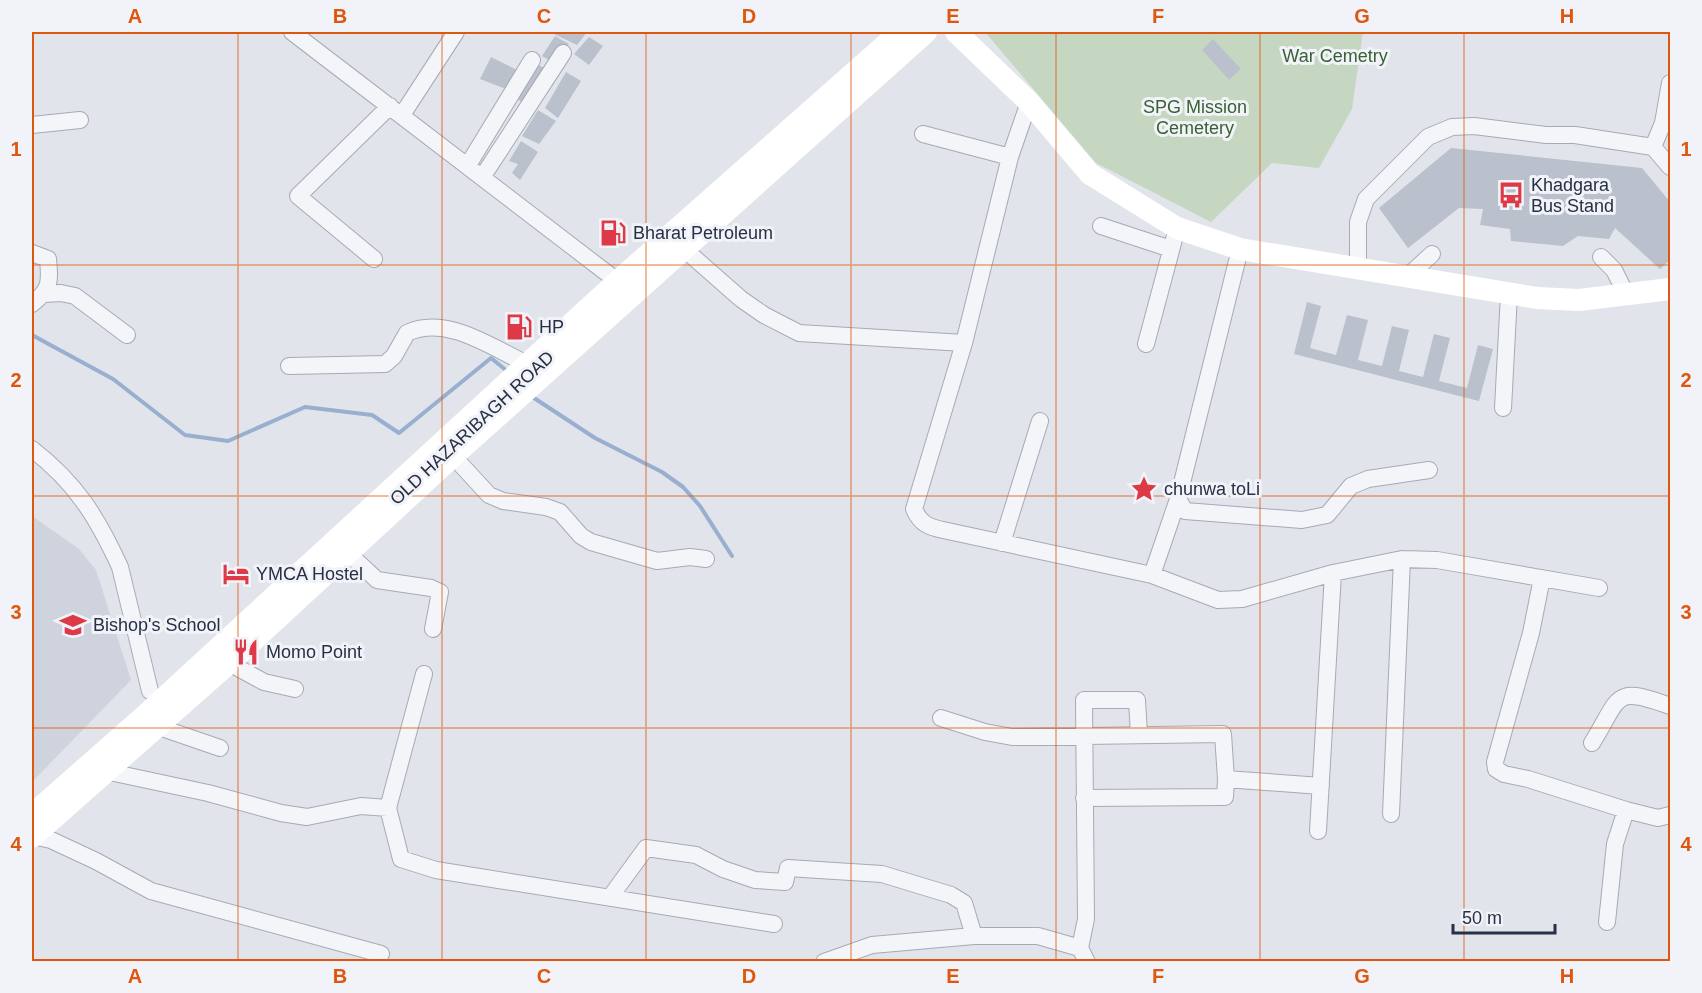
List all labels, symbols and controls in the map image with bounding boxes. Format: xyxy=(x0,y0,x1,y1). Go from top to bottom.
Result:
text: A xyxy=(128,5,142,27)
text: B xyxy=(333,5,347,27)
text: C xyxy=(537,5,551,27)
text: D xyxy=(742,5,756,27)
text: E xyxy=(946,5,960,27)
text: F xyxy=(1152,5,1164,27)
text: G xyxy=(1354,5,1370,27)
text: H xyxy=(1560,5,1574,27)
park label: War Cemetry xyxy=(1282,46,1388,66)
park label: SPG Mission Cemetery xyxy=(1143,97,1247,138)
text: 1 xyxy=(10,138,22,160)
text: 1 xyxy=(1680,138,1692,160)
place label: Khadgara Bus Stand xyxy=(1531,175,1614,216)
bus stop icon: Khadgara Bus Stand xyxy=(1496,180,1526,210)
fuel station icon: Bharat Petroleum xyxy=(598,218,628,248)
place label: Bharat Petroleum xyxy=(633,223,773,243)
fuel station icon: HP xyxy=(504,312,534,342)
place label: HP xyxy=(539,317,564,337)
street label: OLD HAZARIBAGH ROAD xyxy=(386,347,558,509)
text: 2 xyxy=(10,369,22,391)
text: 2 xyxy=(1680,369,1692,391)
place icon: chunwa toLi xyxy=(1129,474,1159,504)
place label: chunwa toLi xyxy=(1164,479,1260,499)
hotel icon: YMCA Hostel xyxy=(221,559,251,589)
place label: YMCA Hostel xyxy=(256,564,363,584)
text: 3 xyxy=(10,601,22,623)
text: 3 xyxy=(1680,601,1692,623)
school or university icon: Bishop's School xyxy=(58,610,88,640)
place label: Bishop's School xyxy=(93,615,221,635)
restaurant icon: Momo Point xyxy=(231,637,261,667)
place label: Momo Point xyxy=(266,642,362,662)
text: 4 xyxy=(10,833,22,855)
text: 4 xyxy=(1680,833,1692,855)
scale bar xyxy=(1453,897,1555,935)
text: 50 m xyxy=(1462,908,1502,928)
text: A xyxy=(128,965,142,987)
text: B xyxy=(333,965,347,987)
text: C xyxy=(537,965,551,987)
text: D xyxy=(742,965,756,987)
text: E xyxy=(946,965,960,987)
text: F xyxy=(1152,965,1164,987)
text: G xyxy=(1354,965,1370,987)
text: H xyxy=(1560,965,1574,987)

